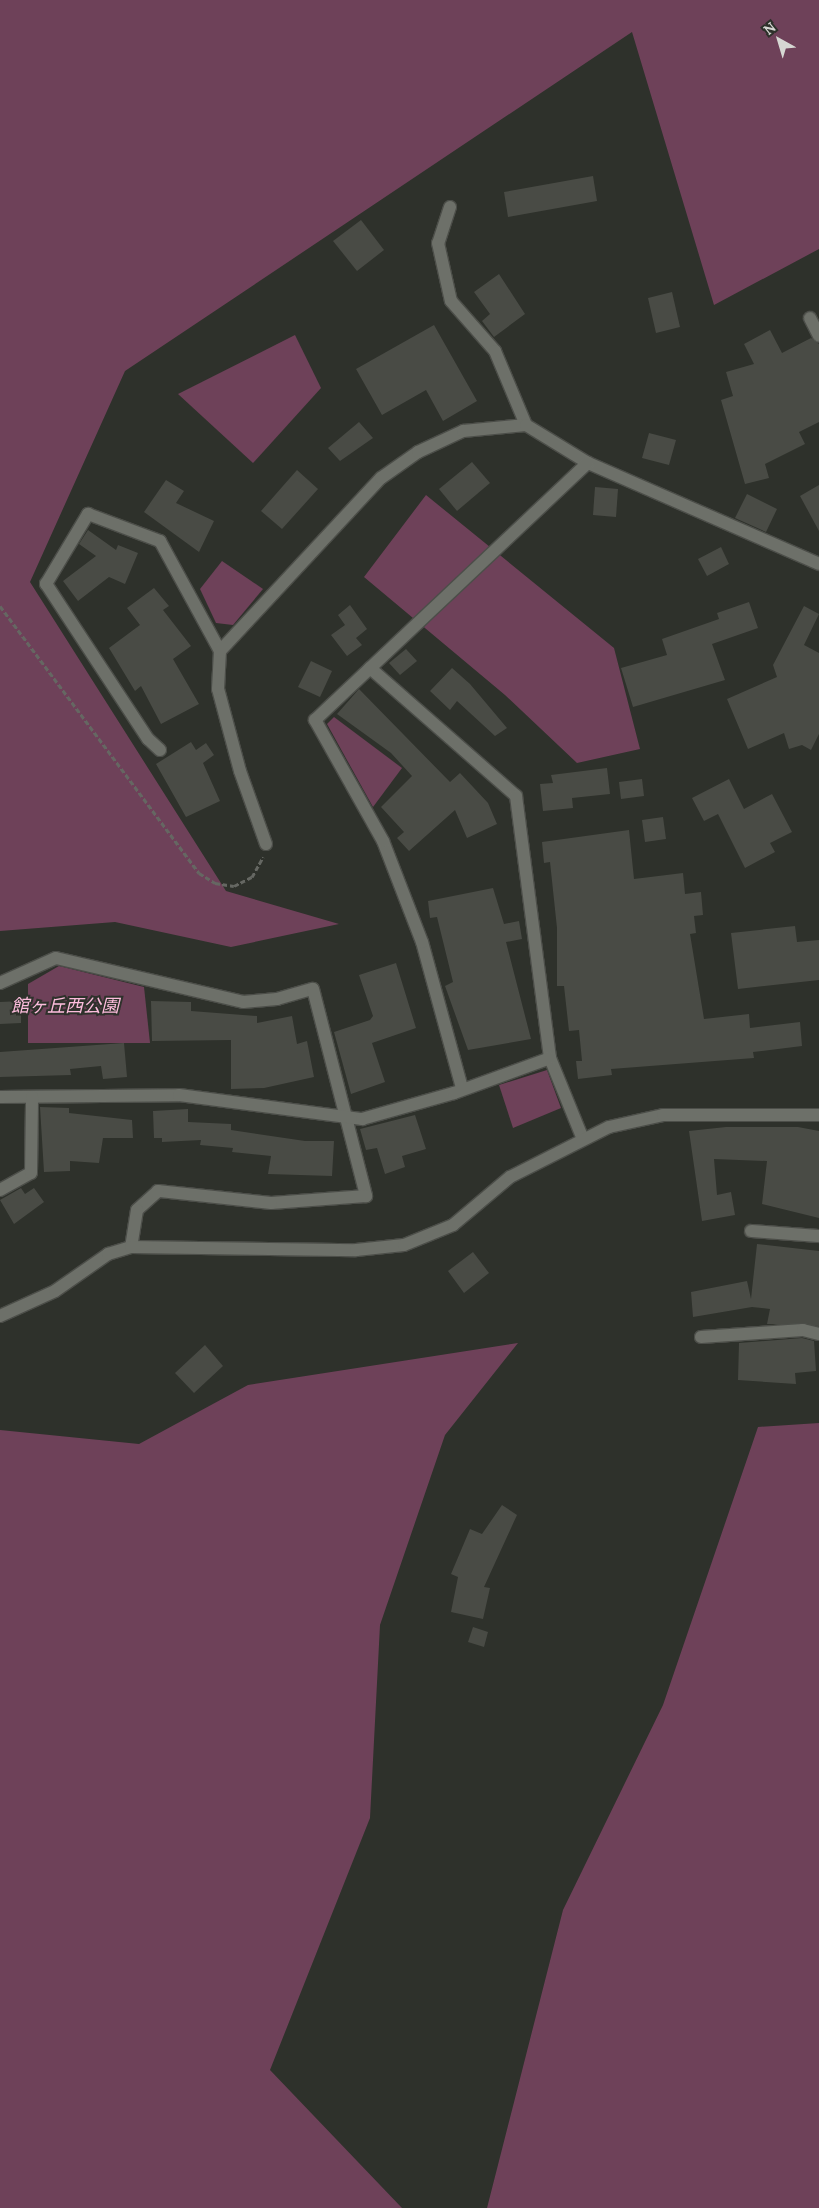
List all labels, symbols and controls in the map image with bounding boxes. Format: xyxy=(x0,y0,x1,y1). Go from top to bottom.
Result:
north arrow xyxy=(754,15,804,65)
text: N xyxy=(760,18,779,39)
park label: 館ヶ丘西公園 xyxy=(11,995,119,1017)

